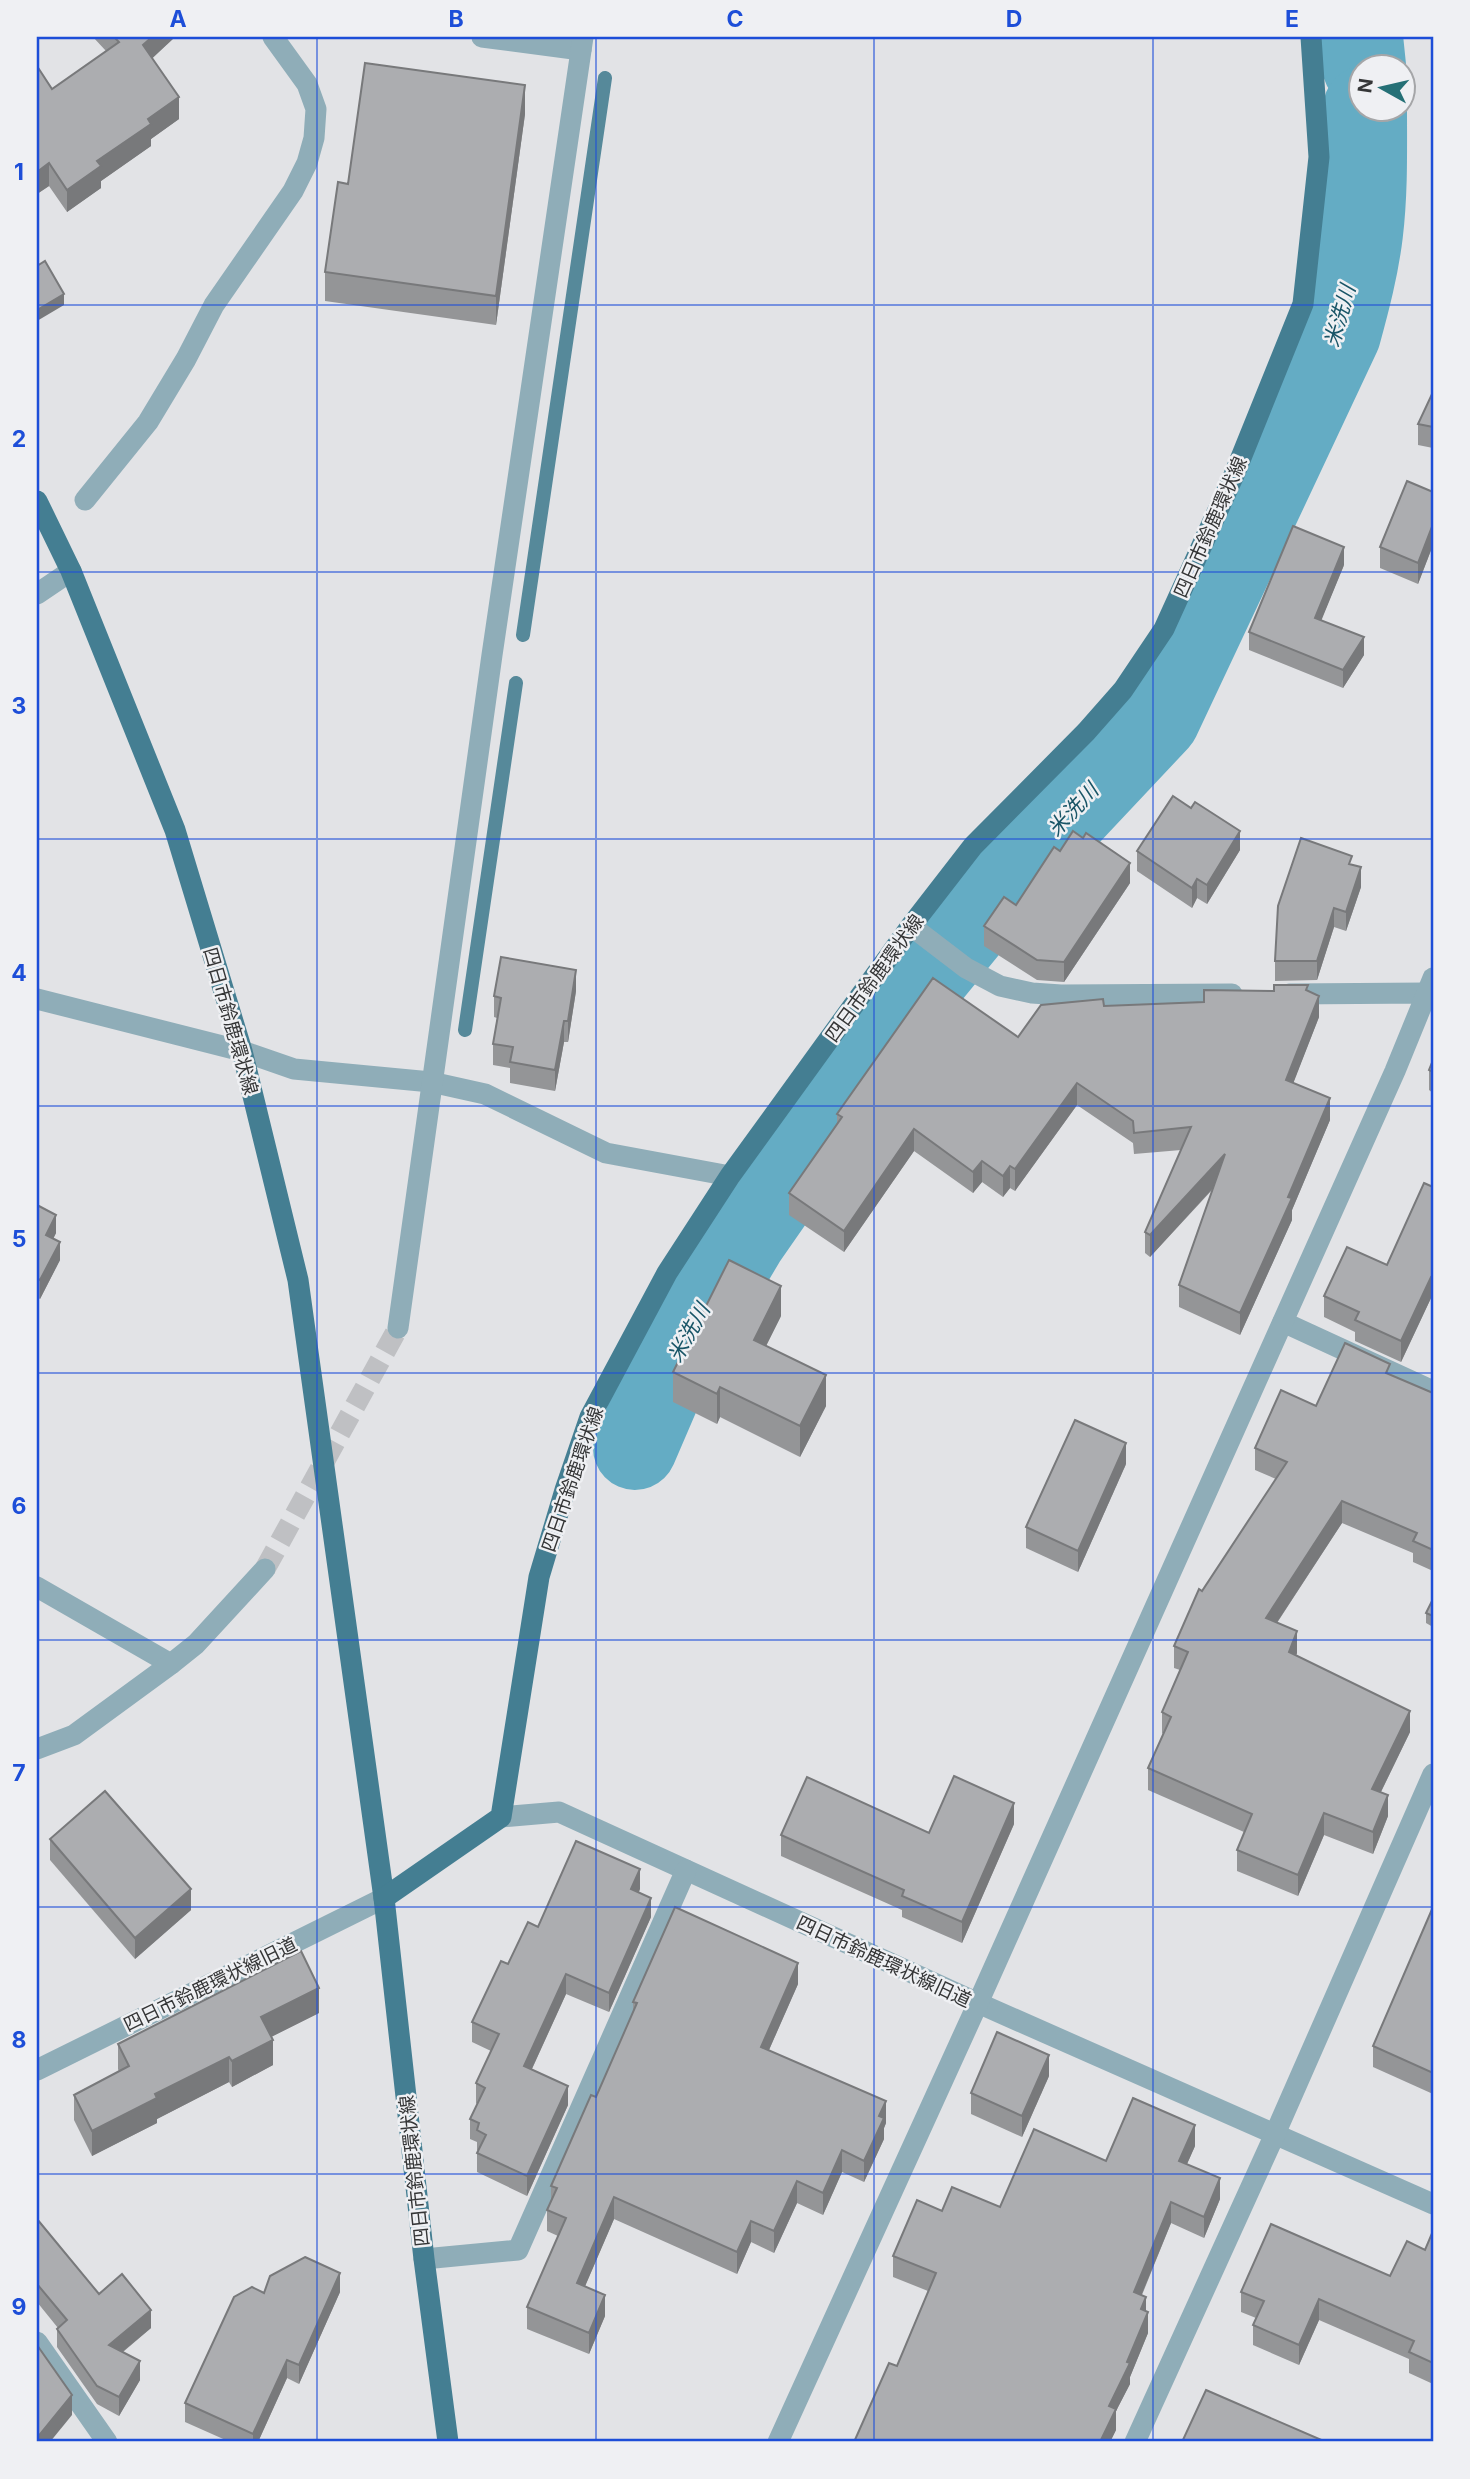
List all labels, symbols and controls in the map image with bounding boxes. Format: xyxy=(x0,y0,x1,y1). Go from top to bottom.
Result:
text: A xyxy=(169,5,187,33)
text: B xyxy=(448,5,464,33)
text: C xyxy=(726,5,744,33)
text: D xyxy=(1006,5,1022,33)
text: E xyxy=(1285,5,1299,33)
north arrow xyxy=(1348,52,1418,122)
text: N xyxy=(1353,77,1378,94)
text: 1 xyxy=(14,158,24,186)
water label: 米洗川 xyxy=(1319,280,1361,350)
text: 2 xyxy=(12,425,26,453)
street label: 四日市鈴鹿環状線 xyxy=(1169,453,1252,601)
text: 3 xyxy=(12,692,26,720)
water label: 米洗川 xyxy=(1042,777,1105,841)
street label: 四日市鈴鹿環状線 xyxy=(820,910,928,1047)
street label: 四日市鈴鹿環状線 xyxy=(199,945,263,1097)
text: 4 xyxy=(11,959,27,987)
text: 5 xyxy=(12,1225,26,1253)
water label: 米洗川 xyxy=(662,1297,716,1366)
street label: 四日市鈴鹿環状線 xyxy=(537,1404,608,1555)
text: 6 xyxy=(12,1492,26,1520)
text: 7 xyxy=(12,1759,26,1787)
street label: 四日市鈴鹿環状線旧道 xyxy=(793,1911,975,2012)
street label: 四日市鈴鹿環状線旧道 xyxy=(120,1932,301,2036)
text: 8 xyxy=(12,2026,26,2054)
street label: 四日市鈴鹿環状線 xyxy=(395,2094,434,2248)
text: 9 xyxy=(12,2293,26,2321)

